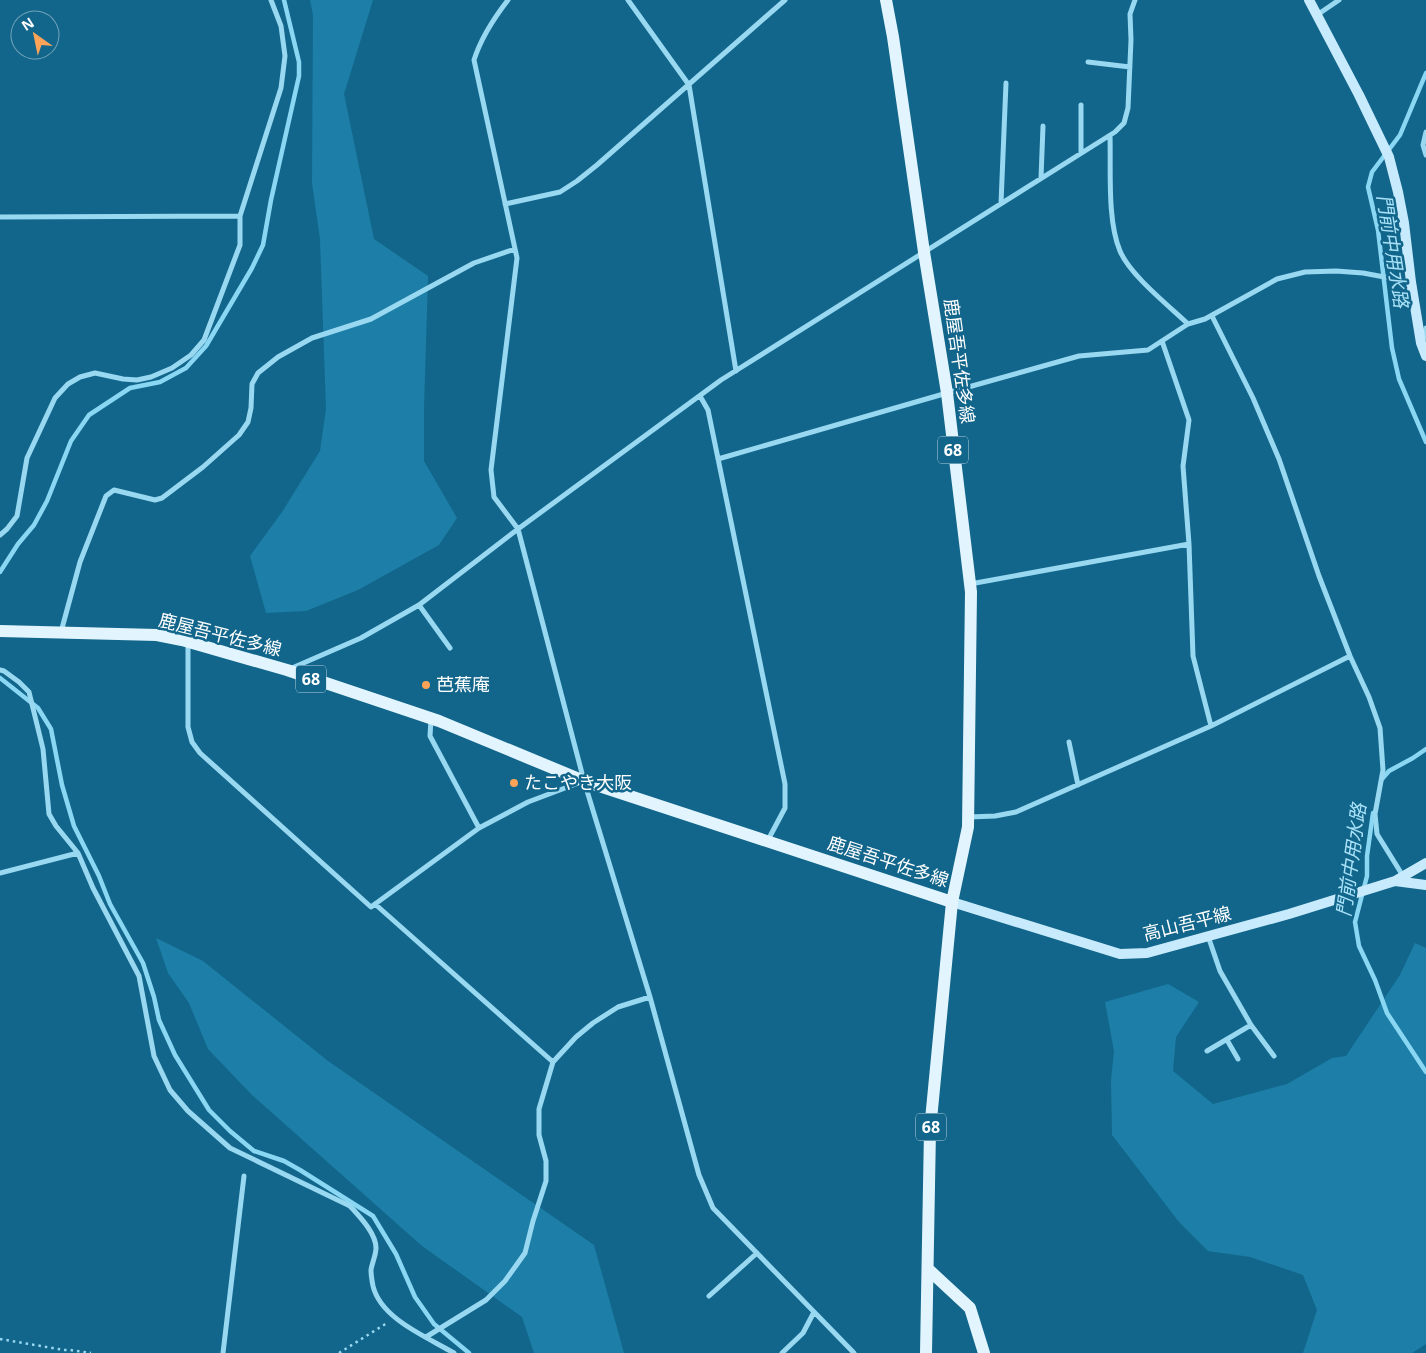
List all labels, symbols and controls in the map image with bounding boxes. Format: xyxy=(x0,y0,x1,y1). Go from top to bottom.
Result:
north arrow xyxy=(10,10,60,60)
text: N xyxy=(18,13,38,35)
water label: 門前中用水路 xyxy=(1371,193,1415,311)
street label: 鹿屋吾平佐多線 xyxy=(939,297,981,425)
road number: 68 xyxy=(938,436,968,464)
street label: 鹿屋吾平佐多線 xyxy=(156,607,284,661)
road number: 68 xyxy=(296,666,326,692)
place label: 芭蕉庵 xyxy=(436,672,490,696)
marker: 芭蕉庵 xyxy=(420,679,432,691)
place label: たこやき大阪 xyxy=(524,770,632,794)
marker: たこやき大阪 xyxy=(508,777,520,789)
water label: 門前中用水路 xyxy=(1330,800,1372,918)
street label: 鹿屋吾平佐多線 xyxy=(825,830,952,892)
street label: 高山吾平線 xyxy=(1140,900,1233,946)
road number: 68 xyxy=(916,1114,946,1140)

